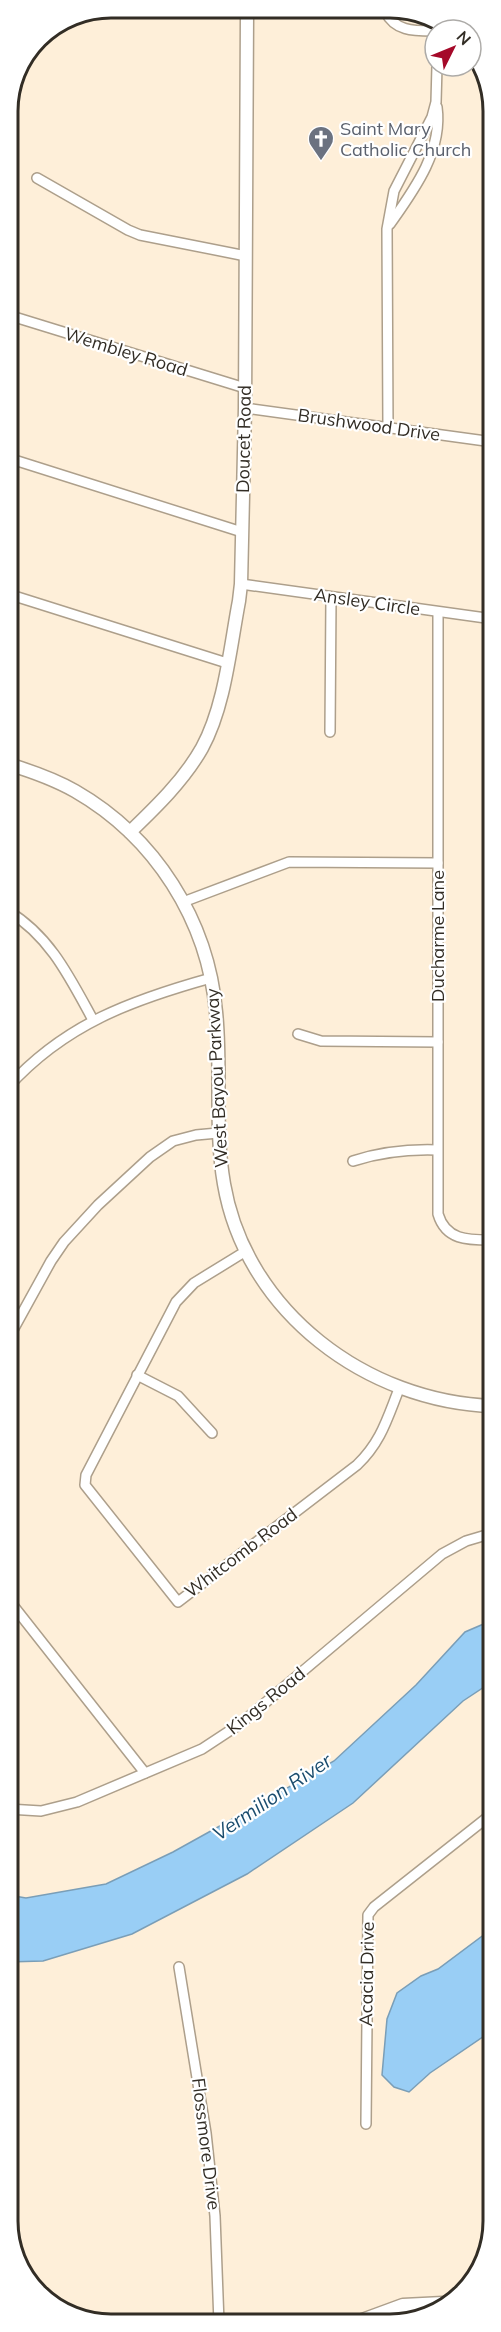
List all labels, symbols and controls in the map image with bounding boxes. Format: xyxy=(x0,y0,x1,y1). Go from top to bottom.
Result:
north arrow xyxy=(423,18,483,78)
text: N xyxy=(453,27,475,49)
place label: Saint Mary Catholic Church xyxy=(340,117,471,161)
church icon: Saint Mary Catholic Church xyxy=(306,124,336,162)
street label: Wembley Road xyxy=(62,322,191,381)
street label: Doucet Road xyxy=(231,385,256,493)
street label: Brushwood Drive xyxy=(296,403,442,446)
street label: Ansley Circle xyxy=(313,583,422,620)
street label: Ducharme Lane xyxy=(426,870,449,1002)
street label: West Bayou Parkway xyxy=(200,987,233,1168)
street label: Whitcomb Road xyxy=(180,1503,302,1603)
street label: Kings Road xyxy=(222,1662,310,1739)
water label: Vermilion River xyxy=(207,1747,337,1846)
street label: Acacia Drive xyxy=(354,1921,379,2027)
street label: Flossmore Drive xyxy=(187,2077,226,2211)

